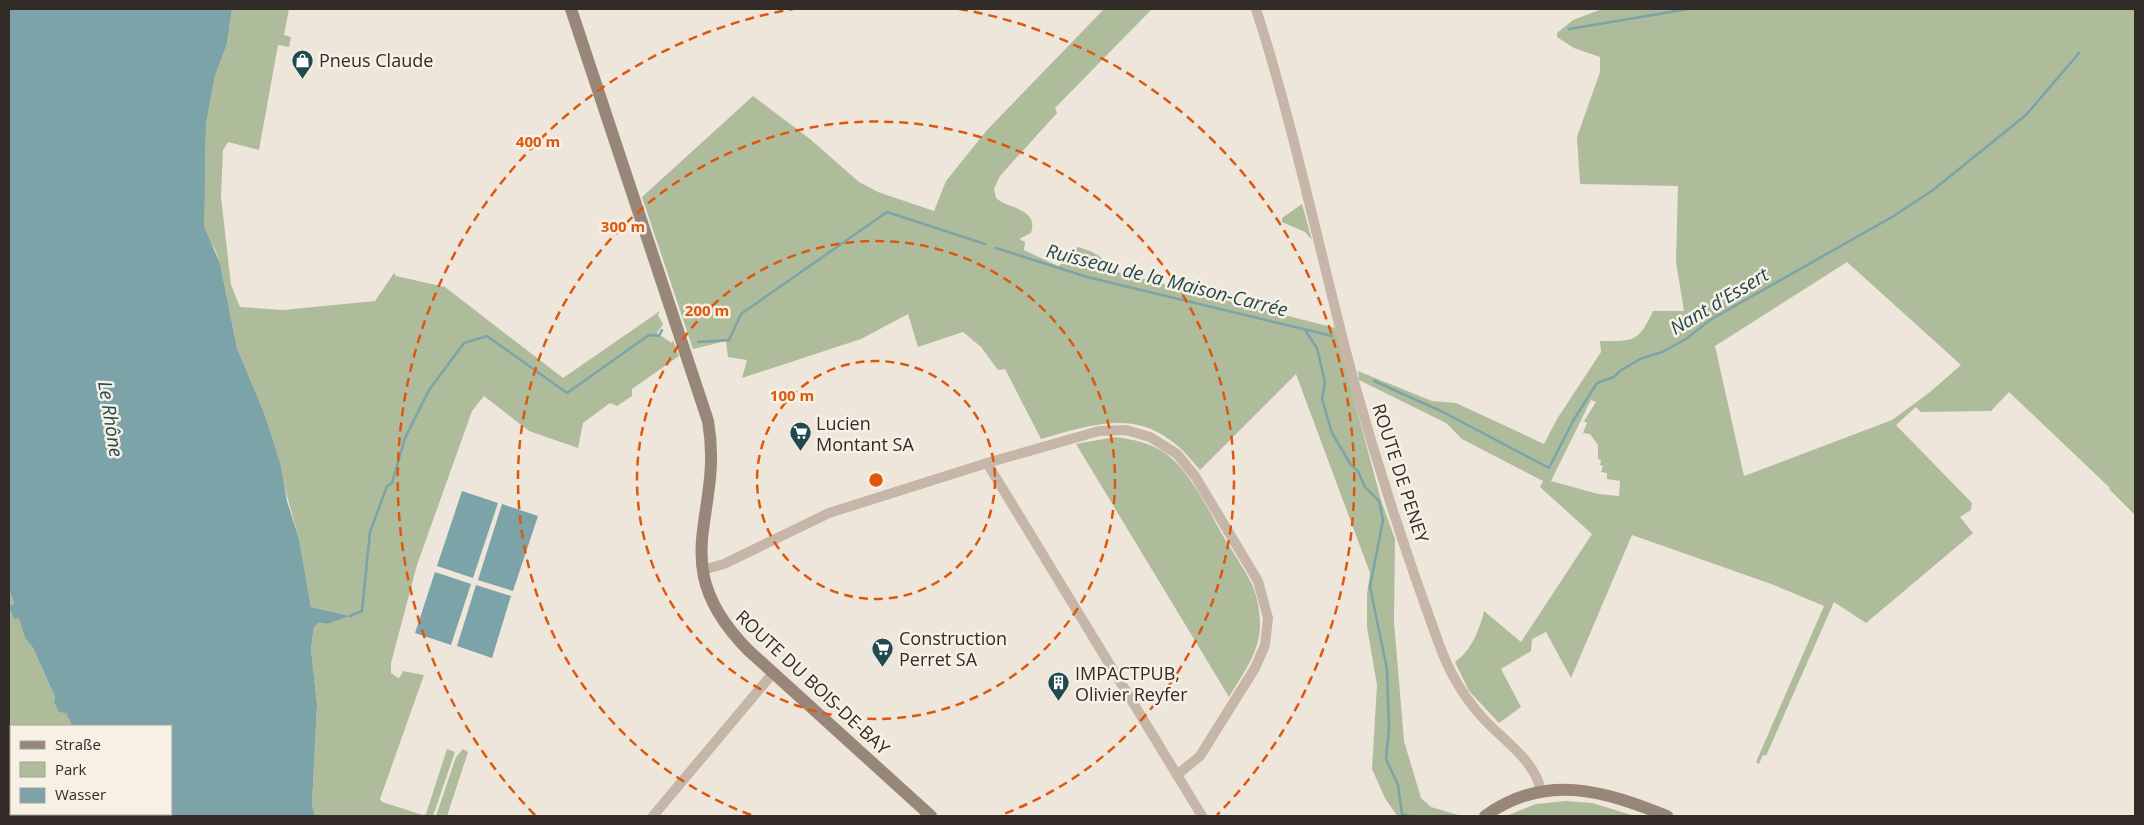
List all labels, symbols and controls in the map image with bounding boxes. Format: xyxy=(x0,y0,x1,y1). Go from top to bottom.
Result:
shop icon: Pneus Claude xyxy=(291,48,315,79)
place label: Pneus Claude xyxy=(319,48,433,72)
text: 400 m xyxy=(516,131,560,151)
text: 300 m xyxy=(601,216,645,236)
water label: Ruisseau de la Maison-Carrée xyxy=(1044,237,1290,323)
water label: Nant d'Essert xyxy=(1665,261,1774,341)
text: 200 m xyxy=(685,300,729,320)
water label: Le Rhône xyxy=(92,379,130,459)
text: 100 m xyxy=(770,385,814,405)
street label: ROUTE DE PENEY xyxy=(1367,400,1435,547)
place label: Lucien Montant SA xyxy=(816,411,914,456)
supermarket icon: Lucien Montant SA xyxy=(788,421,812,452)
centre of rings xyxy=(867,471,885,489)
street label: ROUTE DU BOIS-DE-BAY xyxy=(731,604,896,760)
place label: Construction Perret SA xyxy=(899,626,1007,671)
supermarket icon: Construction Perret SA xyxy=(871,636,895,667)
place label: IMPACTPUB, Olivier Reyfer xyxy=(1075,661,1188,706)
building icon: IMPACTPUB, Olivier Reyfer xyxy=(1047,671,1071,702)
legend xyxy=(10,725,172,815)
text: Straße xyxy=(55,734,101,754)
text: Park xyxy=(55,759,86,779)
text: Wasser xyxy=(55,784,106,804)

